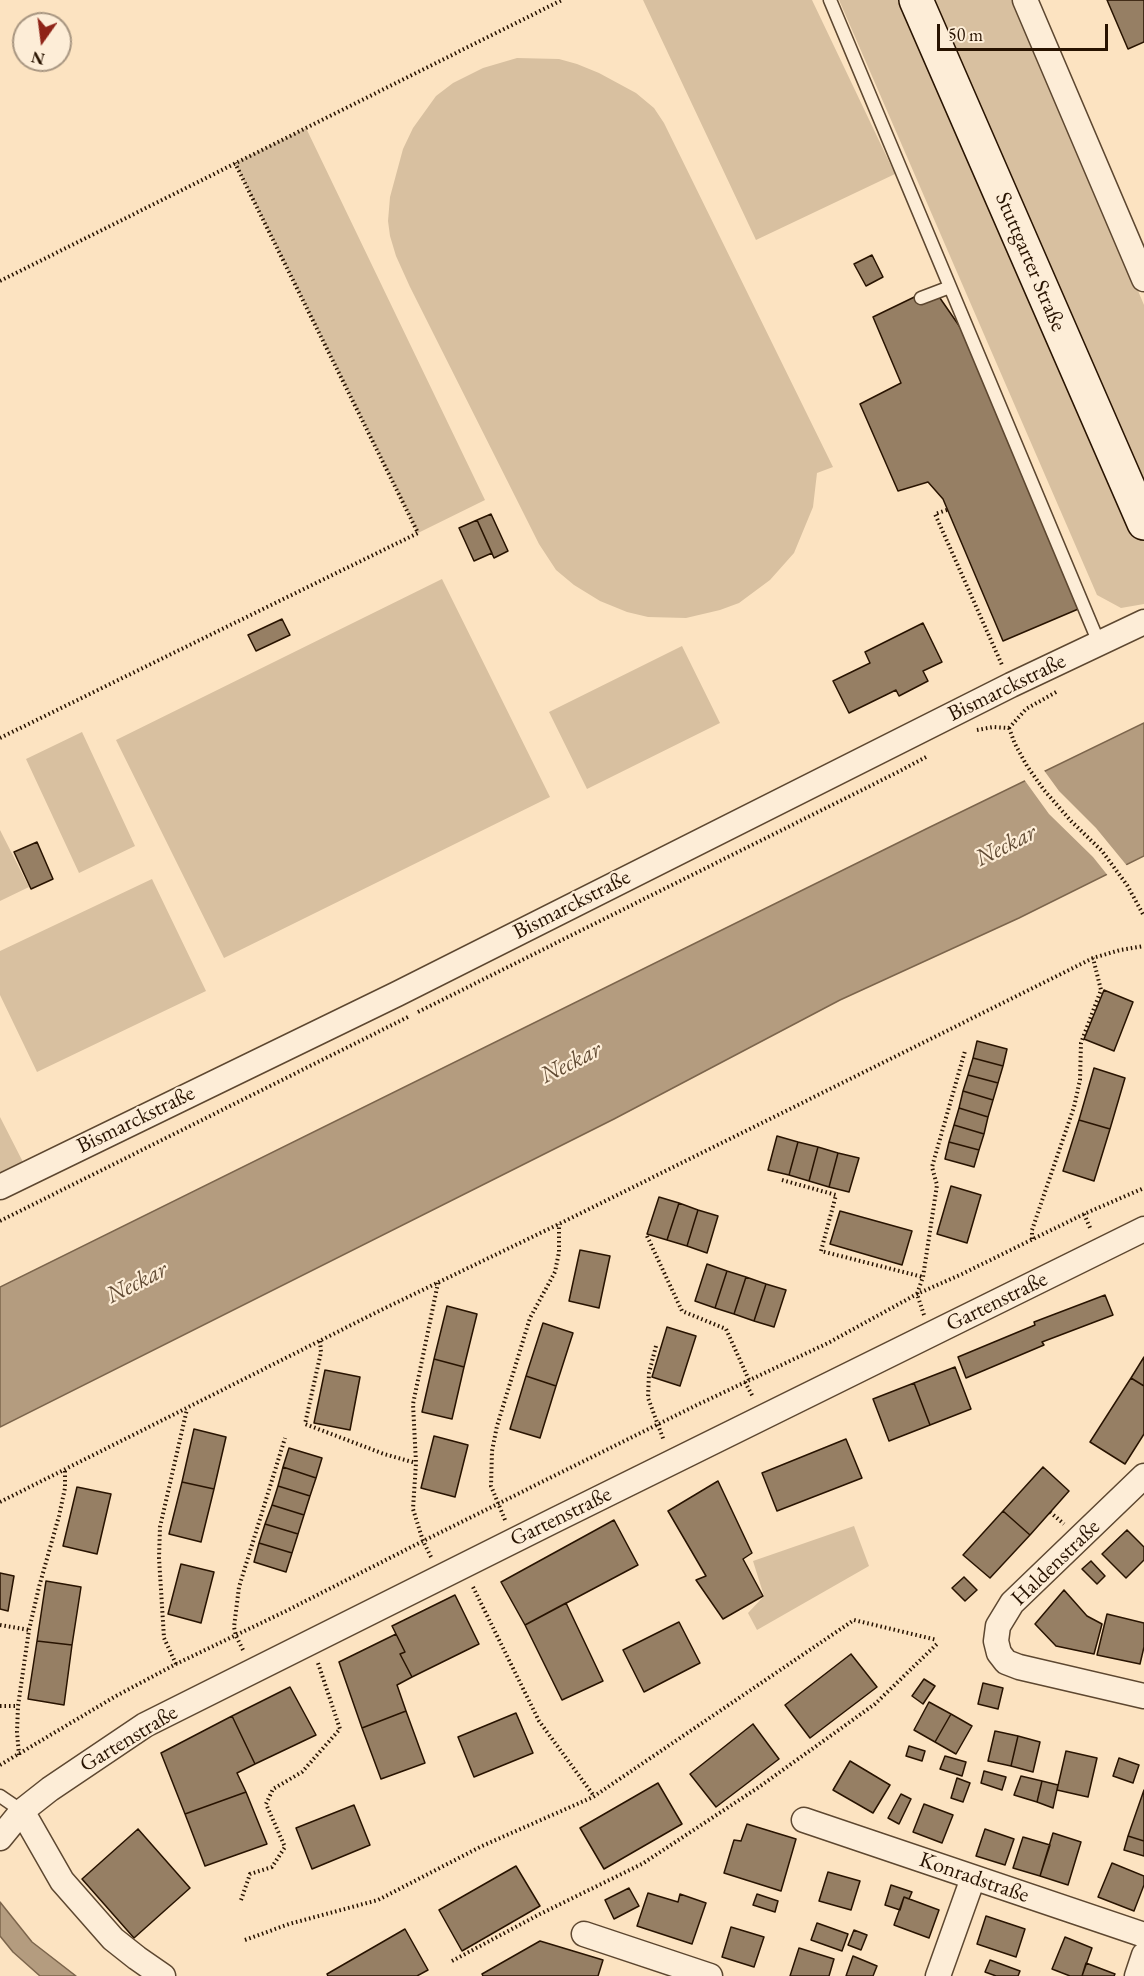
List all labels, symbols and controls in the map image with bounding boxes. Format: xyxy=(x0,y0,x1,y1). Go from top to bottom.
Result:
north arrow xyxy=(12,12,72,72)
scale bar xyxy=(940,12,1111,50)
text: 50 m xyxy=(948,23,983,46)
text: N xyxy=(29,46,47,70)
street label: Stuttgarter Straße xyxy=(989,189,1071,335)
street label: Bismarckstraße xyxy=(944,648,1070,728)
water label: Neckar xyxy=(970,818,1042,874)
street label: Bismarckstraße xyxy=(509,864,635,946)
water label: Neckar xyxy=(535,1035,607,1091)
street label: Bismarckstraße xyxy=(73,1080,199,1160)
water label: Neckar xyxy=(101,1255,173,1311)
street label: Gartenstraße xyxy=(942,1266,1052,1338)
street label: Gartenstraße xyxy=(506,1481,616,1553)
street label: Haldenstraße xyxy=(1006,1514,1106,1612)
street label: Gartenstraße xyxy=(75,1700,183,1778)
street label: Konradstraße xyxy=(916,1847,1032,1909)

